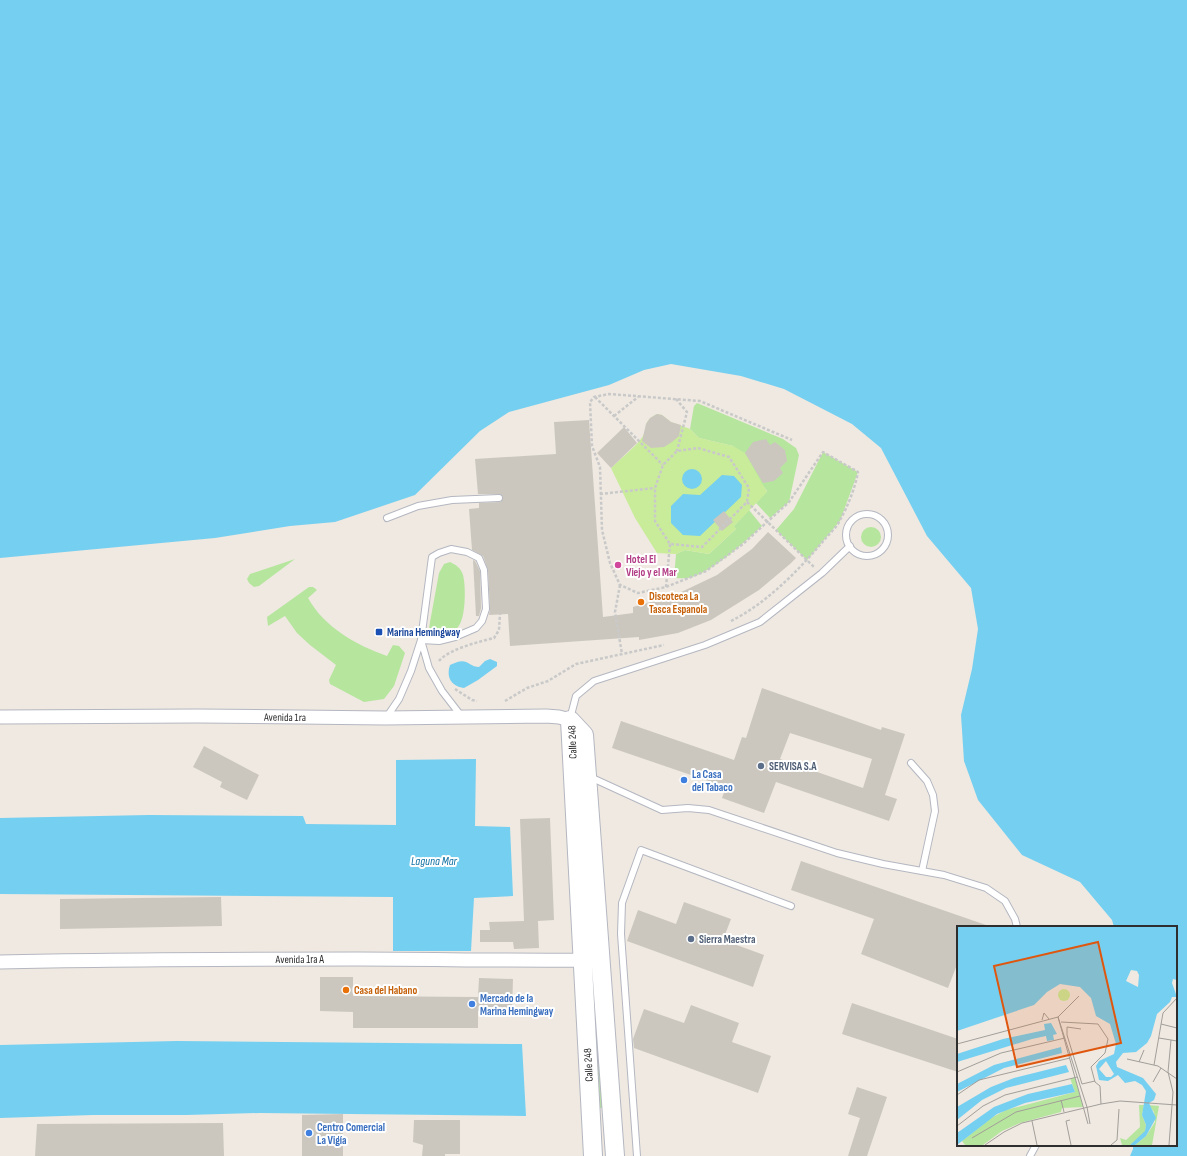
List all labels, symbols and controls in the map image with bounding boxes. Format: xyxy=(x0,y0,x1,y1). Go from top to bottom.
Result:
place label: Hotel El Viejo y el Mar xyxy=(626,553,677,579)
marker: Hotel El Viejo y el Mar xyxy=(613,560,623,570)
place label: Discoteca La Tasca Espanola xyxy=(649,590,708,616)
marker: Discoteca La Tasca Espanola xyxy=(636,597,646,607)
place label: Marina Hemingway xyxy=(387,626,461,639)
marker: Marina Hemingway xyxy=(374,627,384,637)
street label: Avenida 1ra xyxy=(263,711,306,724)
street label: Calle 248 xyxy=(565,725,580,759)
place label: SERVISA S.A xyxy=(769,760,817,773)
marker: SERVISA S.A xyxy=(756,761,766,771)
place label: La Casa del Tabaco xyxy=(692,768,733,794)
marker: La Casa del Tabaco xyxy=(679,775,689,785)
water label: Laguna Mar xyxy=(411,854,458,869)
inset map xyxy=(957,926,1177,1146)
place label: Sierra Maestra xyxy=(699,933,756,946)
marker: Sierra Maestra xyxy=(686,934,696,944)
street label: Avenida 1ra A xyxy=(275,953,324,966)
place label: Casa del Habano xyxy=(354,984,417,997)
marker: Casa del Habano xyxy=(341,985,351,995)
place label: Mercado de la Marina Hemingway xyxy=(480,992,554,1018)
marker: Mercado de la Marina Hemingway xyxy=(467,999,477,1009)
street label: Calle 248 xyxy=(581,1048,596,1082)
place label: Centro Comercial La Vigía xyxy=(317,1121,385,1147)
marker: Centro Comercial La Vigía xyxy=(304,1128,314,1138)

